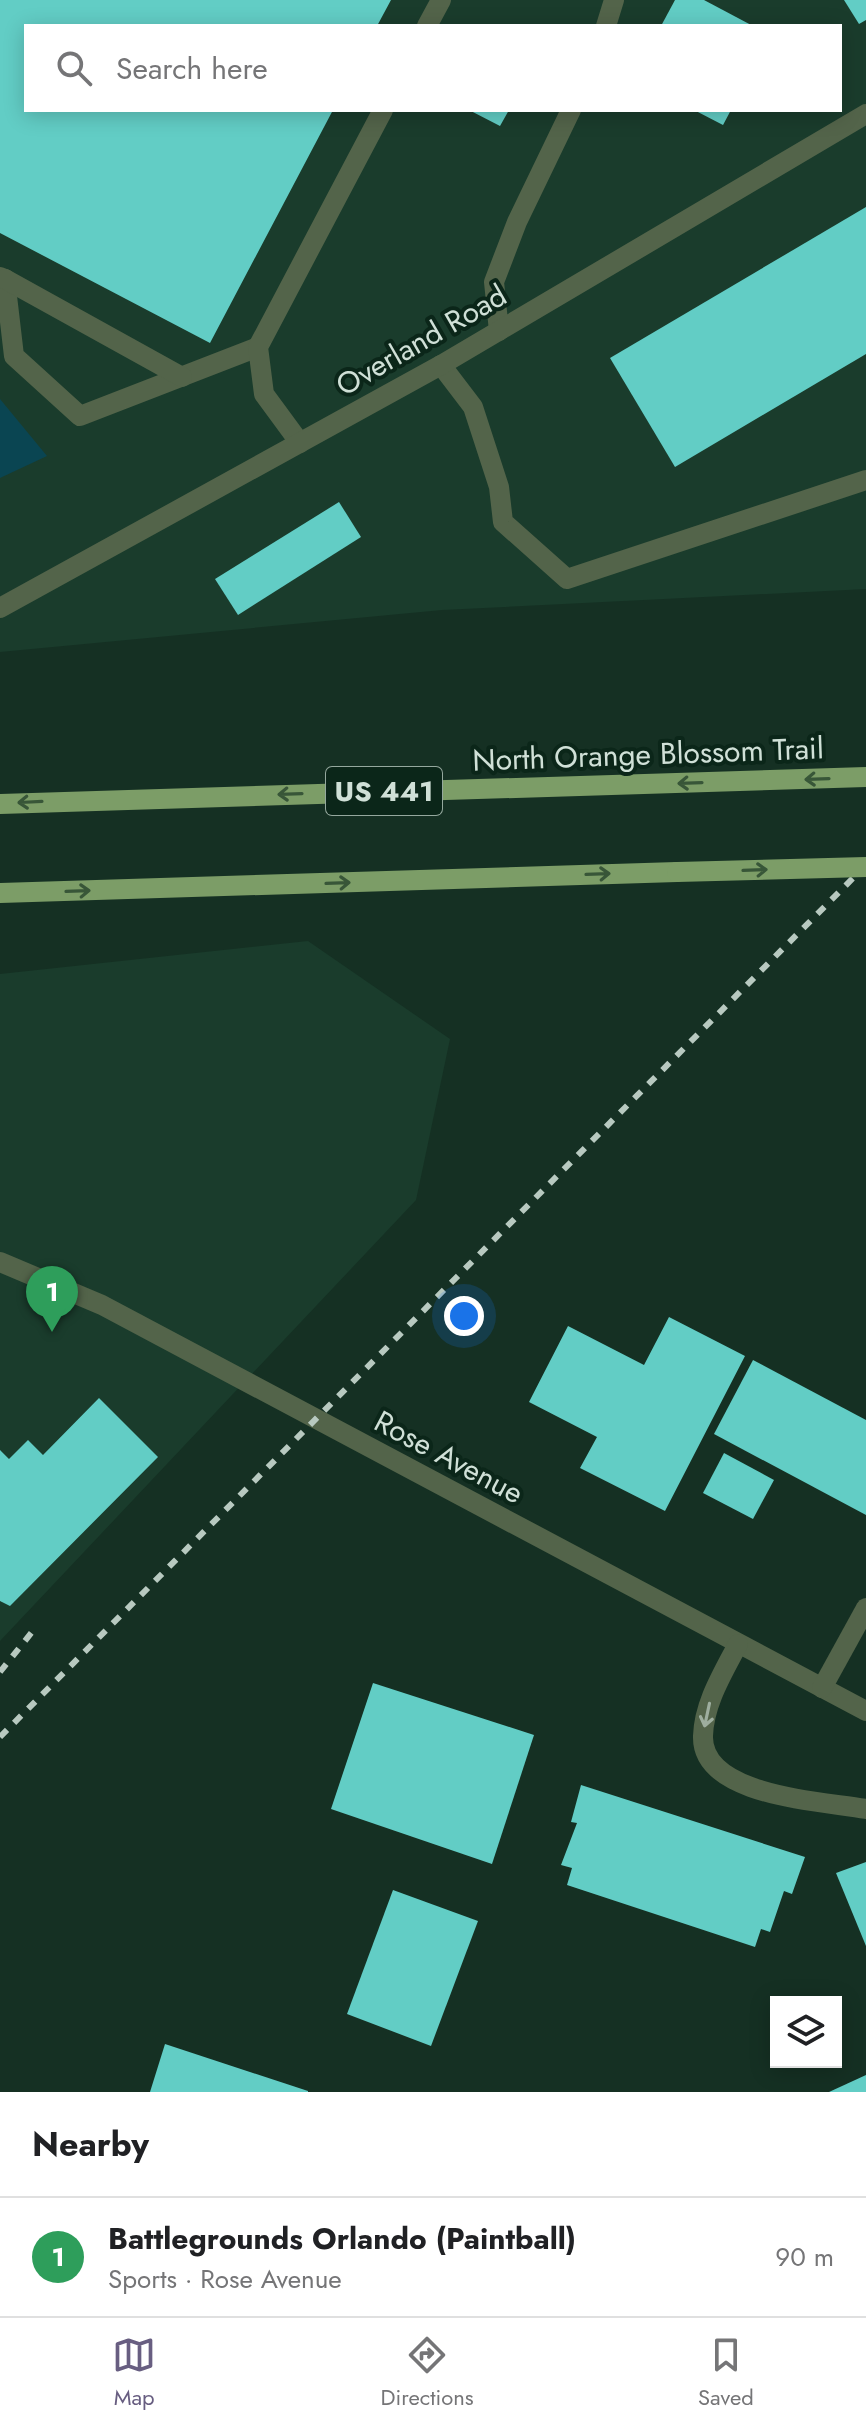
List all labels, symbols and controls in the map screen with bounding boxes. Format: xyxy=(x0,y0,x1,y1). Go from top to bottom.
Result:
search box xyxy=(24,24,842,112)
icon: search xyxy=(52,46,96,90)
text: Search here xyxy=(116,47,268,90)
street label: Overland Road xyxy=(328,274,514,406)
street label: North Orange Blossom Trail xyxy=(472,726,824,782)
road number: US 441 xyxy=(326,767,442,815)
one-way arrow xyxy=(804,771,831,787)
one-way arrow xyxy=(677,775,704,790)
one-way arrow xyxy=(277,787,304,802)
one-way arrow xyxy=(17,795,44,810)
one-way arrow xyxy=(741,862,768,877)
one-way arrow xyxy=(584,867,611,882)
one-way arrow xyxy=(324,875,351,890)
one-way arrow xyxy=(64,883,91,898)
pin: 1 xyxy=(26,1266,78,1332)
your location xyxy=(444,1296,484,1336)
street label: Rose Avenue xyxy=(367,1400,531,1514)
one-way arrow xyxy=(699,1702,714,1727)
map controls xyxy=(770,1996,842,2068)
button: layers xyxy=(770,1996,842,2068)
text: Nearby xyxy=(32,2120,149,2169)
text: Battlegrounds Orlando (Paintball) xyxy=(108,2217,576,2260)
text: 1 xyxy=(51,2238,65,2276)
text: 90 m xyxy=(775,2238,834,2276)
text: Sports · Rose Avenue xyxy=(108,2260,342,2298)
tab: Map xyxy=(112,2333,156,2413)
tab: Directions xyxy=(381,2333,474,2413)
tab: Saved xyxy=(698,2333,754,2413)

